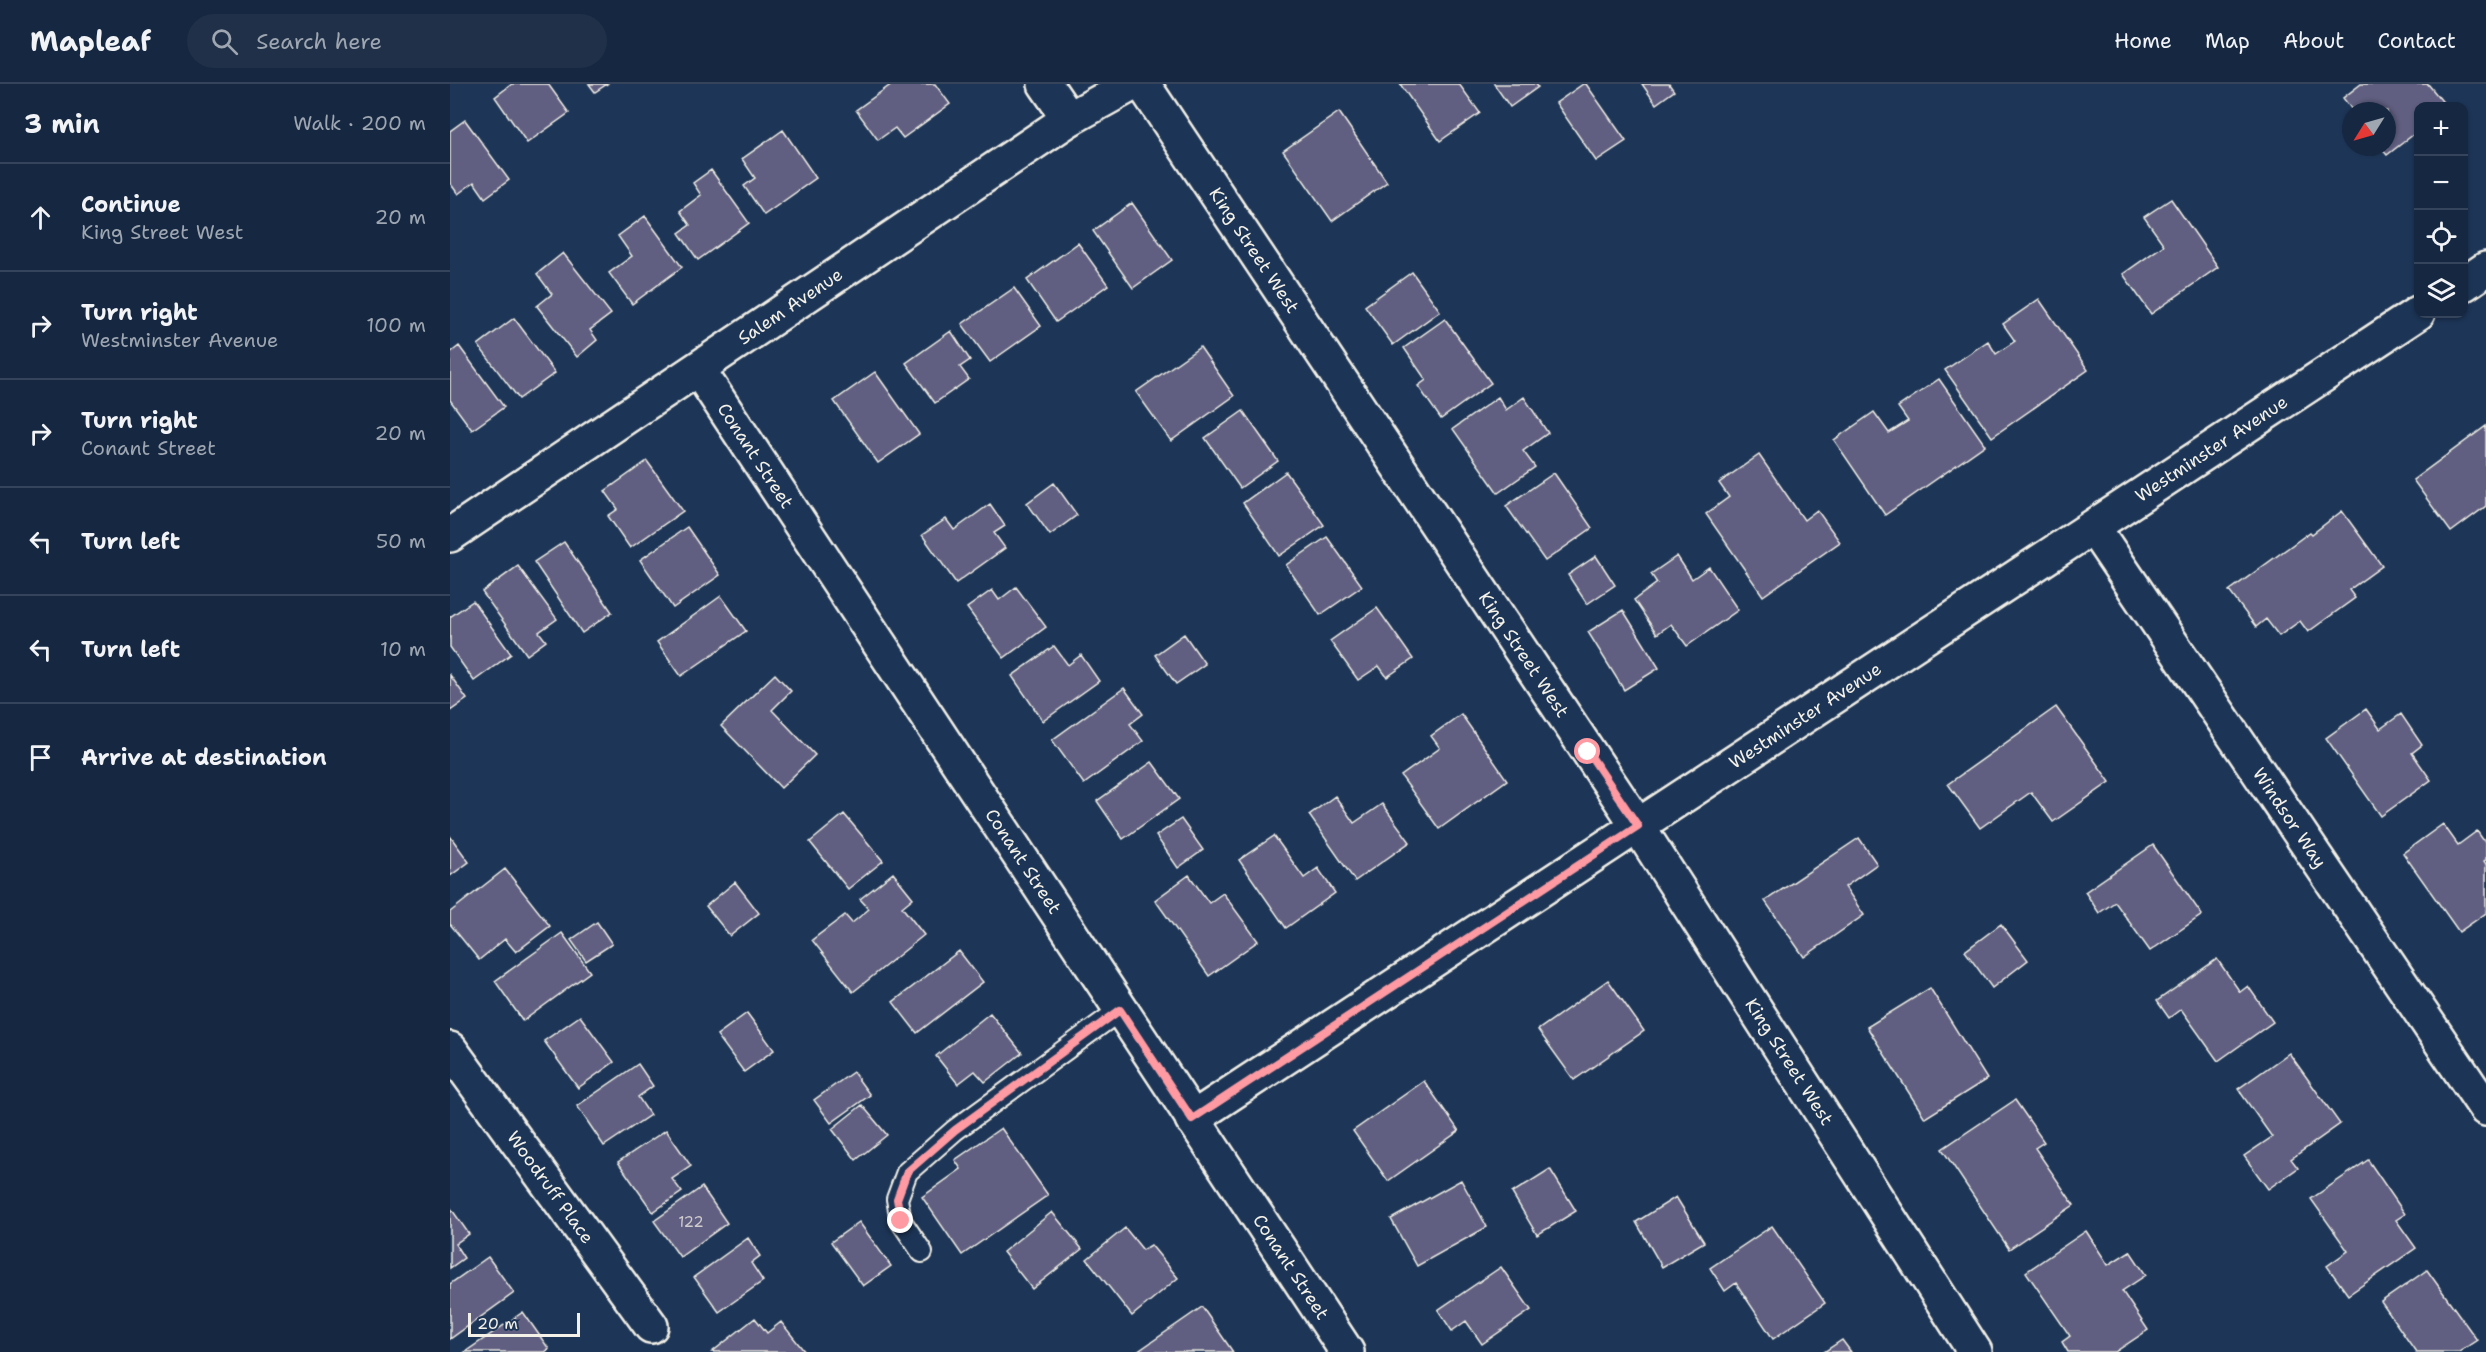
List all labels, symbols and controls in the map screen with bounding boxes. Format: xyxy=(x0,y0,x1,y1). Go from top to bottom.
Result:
search box xyxy=(187,14,607,68)
text: Mapleaf xyxy=(30,22,151,60)
icon: search xyxy=(208,25,241,58)
text: Search here xyxy=(256,27,382,56)
text: Home xyxy=(2114,27,2172,55)
text: Map xyxy=(2205,27,2250,55)
text: About xyxy=(2283,27,2344,55)
text: Contact xyxy=(2377,27,2456,55)
north arrow xyxy=(2342,102,2396,156)
map controls xyxy=(2414,102,2468,318)
button: + xyxy=(2414,102,2468,156)
text: 3 min xyxy=(24,106,100,141)
text: Walk · 200 m xyxy=(293,110,426,136)
button: − xyxy=(2414,156,2468,210)
street label: King Street West xyxy=(1203,183,1305,318)
text: Continue xyxy=(81,190,181,219)
icon: ahead xyxy=(24,201,57,234)
text: 20 m xyxy=(375,204,426,230)
button: locate xyxy=(2414,210,2468,264)
text: King Street West xyxy=(81,219,244,245)
street label: Salem Avenue xyxy=(733,262,847,350)
button: layers xyxy=(2414,264,2468,318)
text: Turn right xyxy=(81,298,198,327)
icon: right xyxy=(24,309,57,342)
text: 100 m xyxy=(366,312,426,338)
text: Westminster Avenue xyxy=(81,327,278,353)
street label: Westminster Avenue xyxy=(2131,390,2292,508)
street label: Conant Street xyxy=(712,398,799,513)
text: Turn right xyxy=(81,406,198,435)
icon: right xyxy=(24,417,57,450)
text: 20 m xyxy=(375,420,426,446)
text: Conant Street xyxy=(81,435,216,461)
icon: left xyxy=(24,525,57,558)
text: Turn left xyxy=(81,527,180,556)
text: 50 m xyxy=(376,528,426,554)
street label: King Street West xyxy=(1473,587,1574,722)
icon: left xyxy=(24,633,57,666)
text: Turn left xyxy=(81,635,180,664)
text: 10 m xyxy=(380,636,426,662)
street label: Westminster Avenue xyxy=(1724,657,1886,775)
route start xyxy=(1574,738,1600,764)
icon: arrive xyxy=(24,741,57,774)
text: Arrive at destination xyxy=(81,743,327,772)
street label: Windsor Way xyxy=(2247,763,2332,873)
street label: Conant Street xyxy=(980,804,1067,919)
street label: King Street West xyxy=(1739,994,1839,1130)
street label: Woodruff Place xyxy=(501,1126,599,1249)
route end xyxy=(887,1207,913,1233)
street label: Conant Street xyxy=(1247,1210,1334,1324)
house number: 122 xyxy=(678,1212,704,1232)
scale bar xyxy=(468,1310,580,1338)
text: 20 m xyxy=(477,1313,518,1334)

